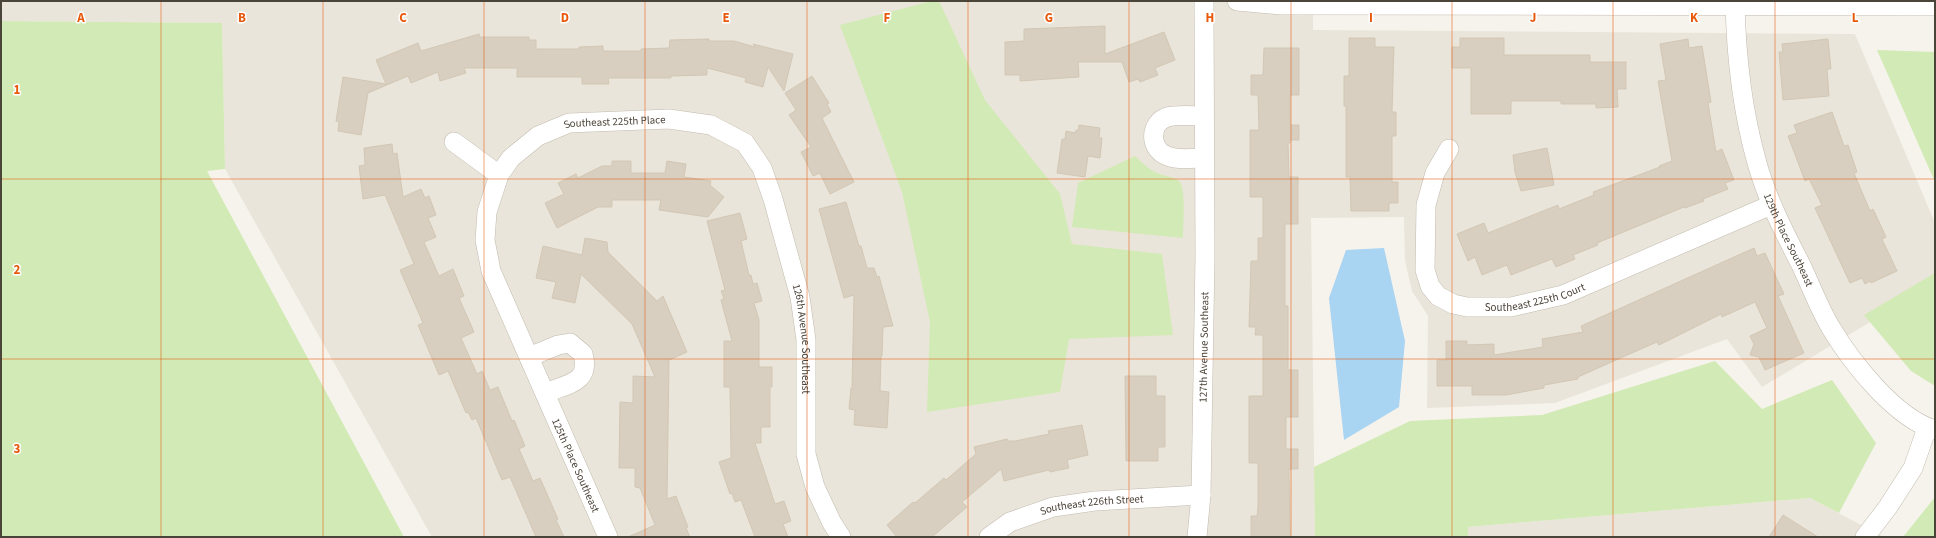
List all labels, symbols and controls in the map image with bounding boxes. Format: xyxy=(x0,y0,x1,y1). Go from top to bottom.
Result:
text: A xyxy=(76,9,85,27)
text: B xyxy=(238,9,246,27)
text: C xyxy=(399,9,407,27)
text: D xyxy=(561,9,569,27)
text: E xyxy=(722,9,730,27)
text: F xyxy=(884,9,891,27)
text: G xyxy=(1045,9,1053,27)
text: H xyxy=(1206,9,1214,27)
text: I xyxy=(1369,9,1373,27)
text: J xyxy=(1530,9,1536,27)
text: K xyxy=(1690,9,1699,27)
text: L xyxy=(1852,9,1859,27)
text: 1 xyxy=(14,81,21,99)
street label: Southeast 225th Place xyxy=(561,112,666,132)
street label: 129th Place Southeast xyxy=(1760,191,1817,289)
text: 2 xyxy=(14,261,21,279)
street label: Southeast 225th Court xyxy=(1485,279,1588,315)
street label: 126th Avenue Southeast xyxy=(789,282,813,394)
street label: 127th Avenue Southeast xyxy=(1196,291,1212,403)
street label: 125th Place Southeast xyxy=(548,416,603,515)
text: 3 xyxy=(14,440,21,458)
street label: Southeast 226th Street xyxy=(1038,491,1144,519)

